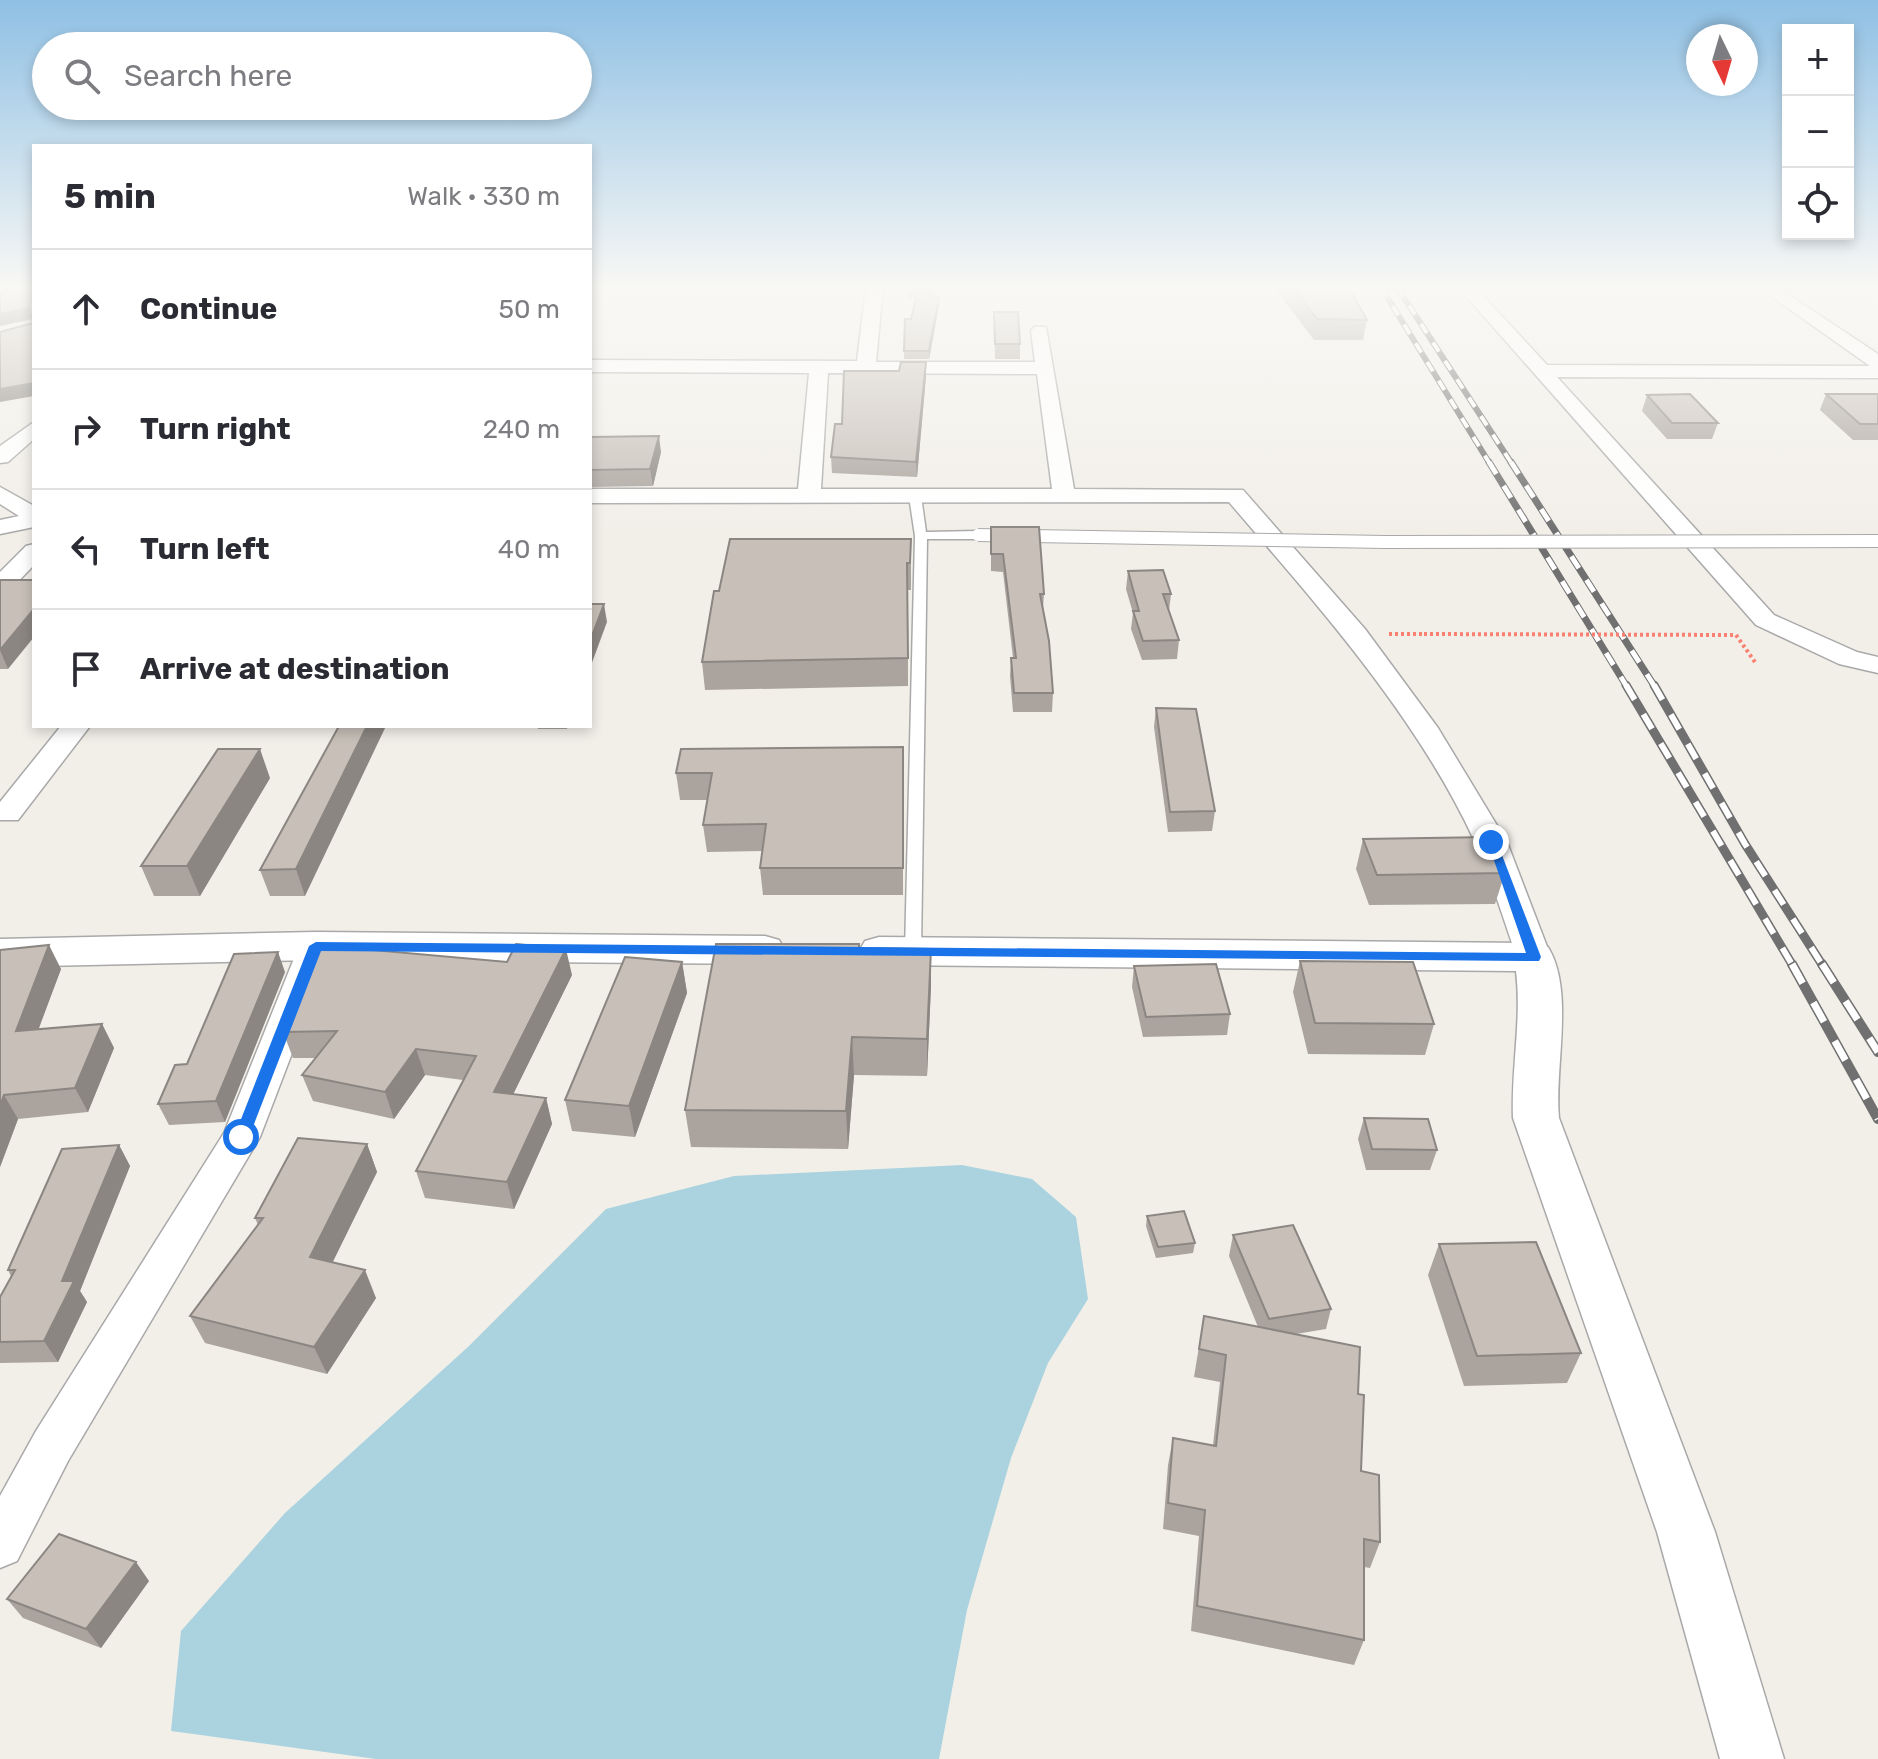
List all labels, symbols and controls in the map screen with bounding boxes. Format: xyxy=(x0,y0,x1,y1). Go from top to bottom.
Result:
north arrow xyxy=(1686,24,1758,96)
map controls xyxy=(1782,24,1854,240)
button: + xyxy=(1782,24,1854,96)
search box xyxy=(32,32,592,120)
icon: search xyxy=(60,54,104,98)
text: Search here xyxy=(124,58,292,94)
button: − xyxy=(1782,96,1854,168)
button: locate xyxy=(1782,168,1854,240)
text: 5 min xyxy=(64,176,156,217)
text: Walk · 330 m xyxy=(407,181,560,212)
icon: ahead xyxy=(64,287,108,331)
text: Continue xyxy=(140,291,277,327)
text: 50 m xyxy=(499,294,560,325)
icon: right xyxy=(64,407,108,451)
text: Turn right xyxy=(140,411,291,447)
text: 240 m xyxy=(483,414,560,445)
icon: left xyxy=(64,527,108,571)
text: Turn left xyxy=(140,531,270,567)
text: 40 m xyxy=(498,534,560,565)
icon: arrive xyxy=(64,647,108,691)
text: Arrive at destination xyxy=(140,651,450,687)
route end xyxy=(1473,824,1509,860)
route start xyxy=(223,1119,259,1155)

